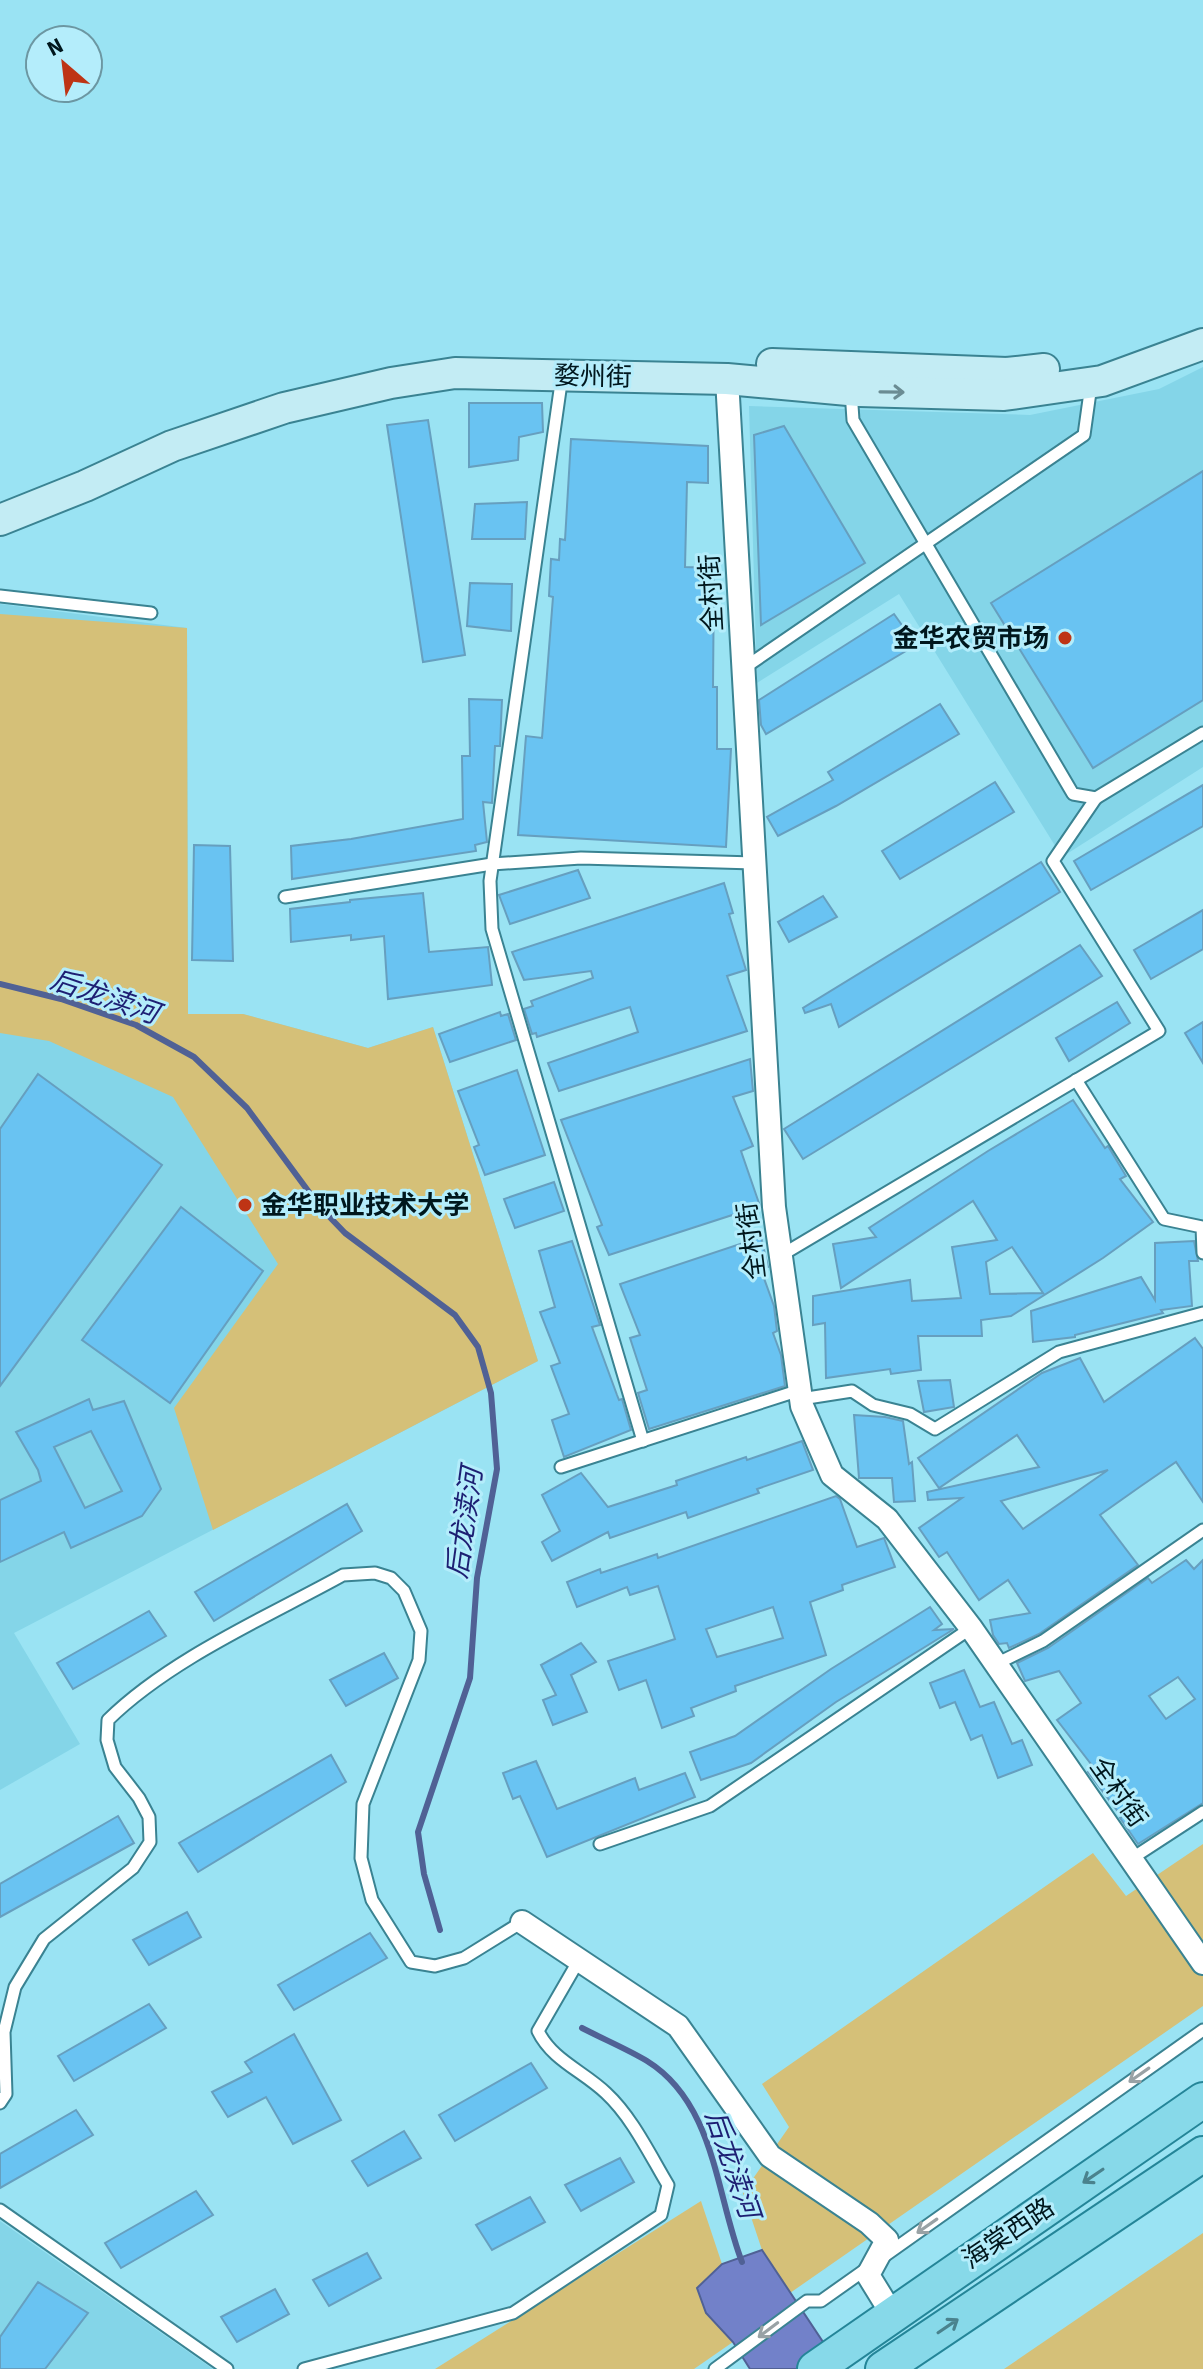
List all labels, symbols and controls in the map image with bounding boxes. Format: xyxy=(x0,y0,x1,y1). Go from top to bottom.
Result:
north arrow xyxy=(24,24,104,104)
text: N xyxy=(41,30,69,65)
street label: 婺州街 xyxy=(554,357,632,396)
one-way arrow xyxy=(878,384,905,400)
street label: 全村街 xyxy=(691,553,732,633)
place label: 金华农贸市场 xyxy=(893,620,1049,657)
marker: 金华农贸市场 xyxy=(1056,629,1074,647)
water label: 后龙渎河 xyxy=(45,960,169,1036)
place label: 金华职业技术大学 xyxy=(261,1187,469,1224)
marker: 金华职业技术大学 xyxy=(236,1196,254,1214)
street label: 全村街 xyxy=(728,1200,775,1282)
water label: 后龙渎河 xyxy=(437,1460,493,1581)
street label: 全村街 xyxy=(1081,1750,1156,1835)
one-way arrow xyxy=(1129,2067,1151,2084)
water label: 后龙渎河 xyxy=(695,2105,771,2229)
one-way arrow xyxy=(1082,2168,1104,2184)
street label: 海棠西路 xyxy=(955,2189,1062,2278)
one-way arrow xyxy=(917,2217,938,2234)
one-way arrow xyxy=(936,2317,958,2334)
one-way arrow xyxy=(758,2321,779,2338)

